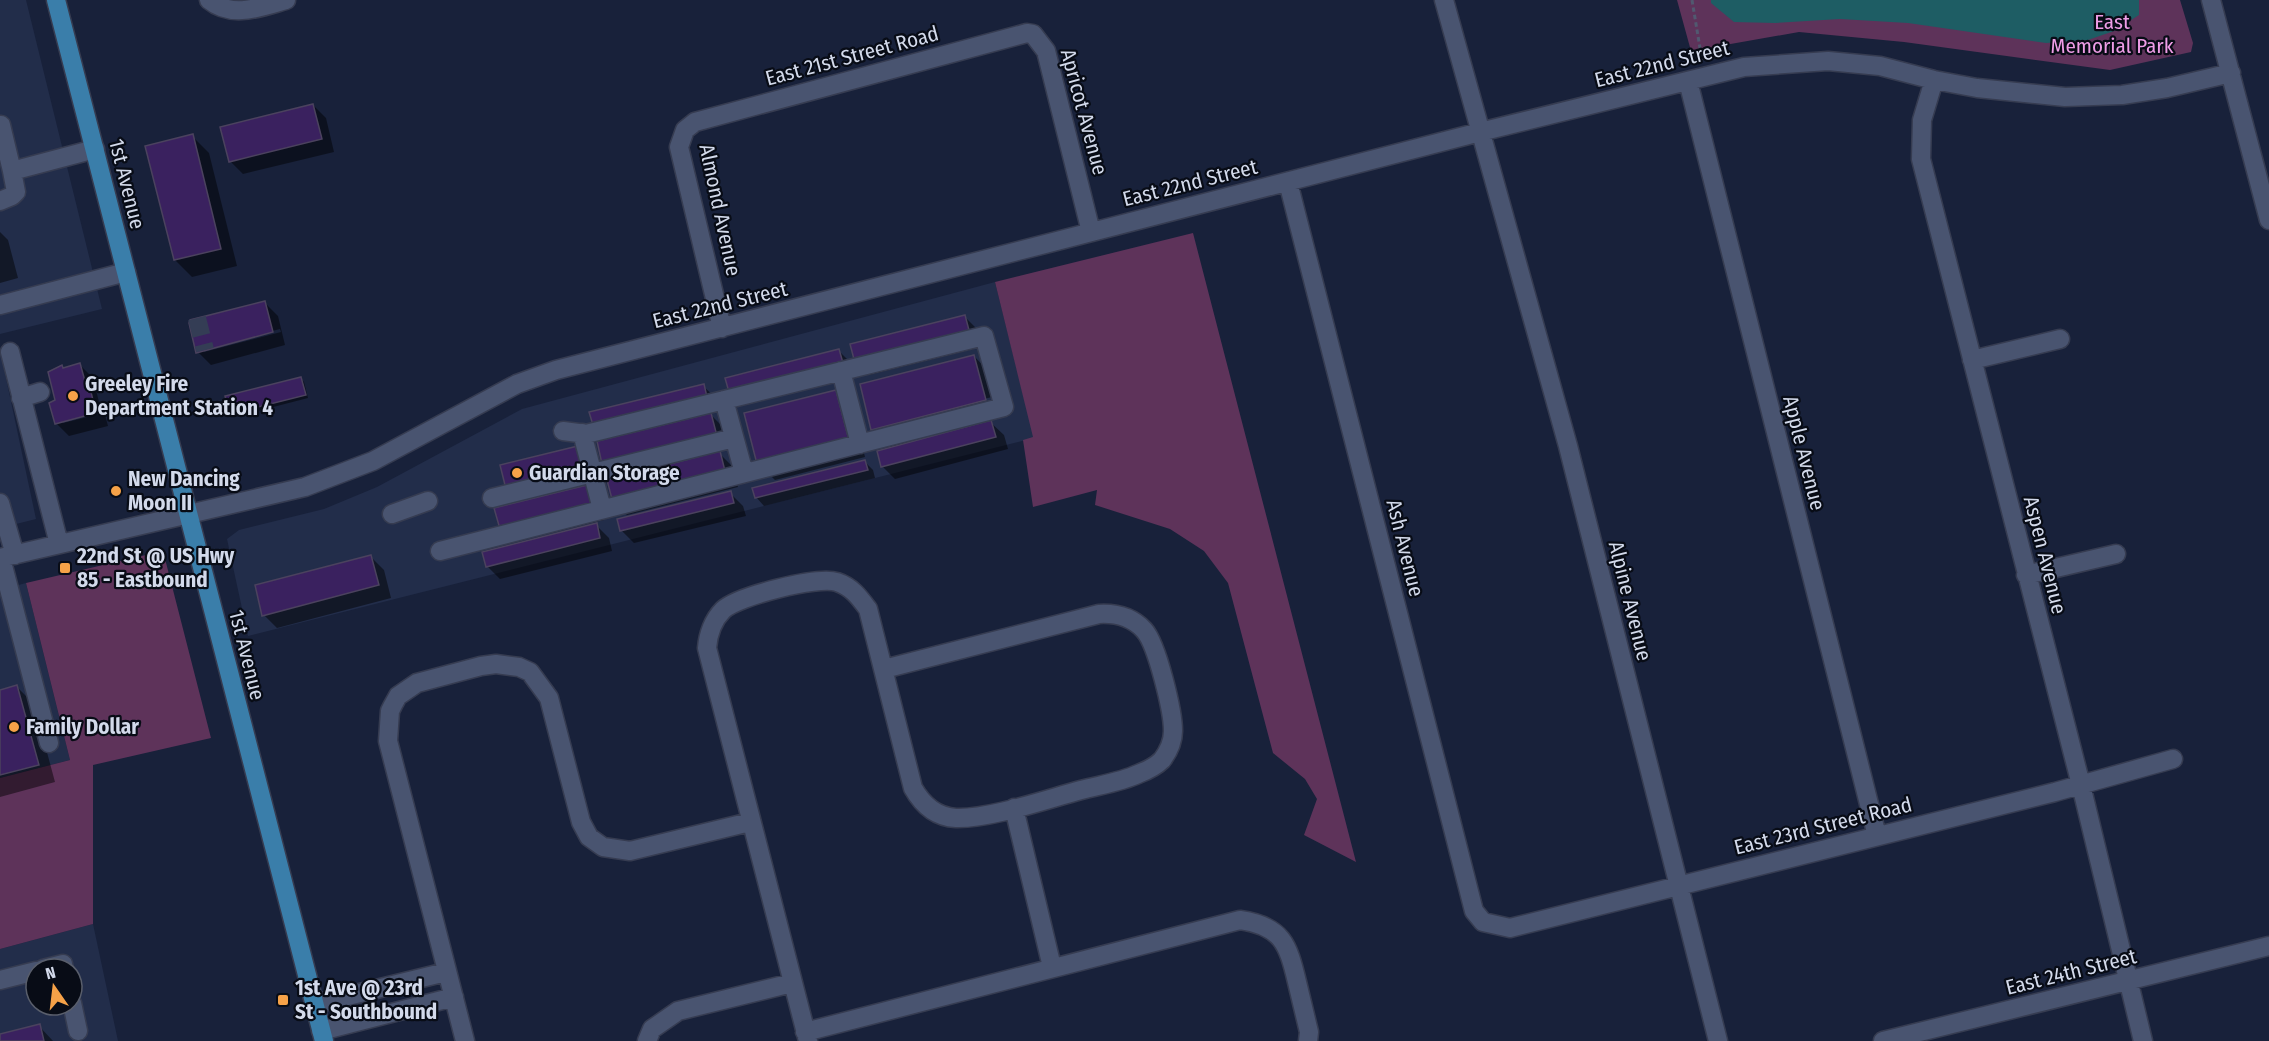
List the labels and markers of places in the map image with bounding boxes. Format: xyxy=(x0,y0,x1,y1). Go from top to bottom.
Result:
place label: Greeley Fire Department Station 4 xyxy=(85,371,273,421)
marker: Greeley Fire Department Station 4 xyxy=(66,389,80,403)
place label: Guardian Storage xyxy=(529,460,680,486)
place label: New Dancing Moon II xyxy=(128,466,240,516)
marker: Guardian Storage xyxy=(510,466,524,480)
marker: New Dancing Moon II xyxy=(109,484,123,498)
place label: 22nd St @ US Hwy 85 - Eastbound xyxy=(76,543,235,593)
marker: 22nd St @ US Hwy 85 - Eastbound xyxy=(58,561,72,575)
place label: Family Dollar xyxy=(26,714,139,740)
marker: Family Dollar xyxy=(7,720,21,734)
place label: 1st Ave @ 23rd St - Southbound xyxy=(295,975,437,1025)
marker: 1st Ave @ 23rd St - Southbound xyxy=(276,993,290,1007)

